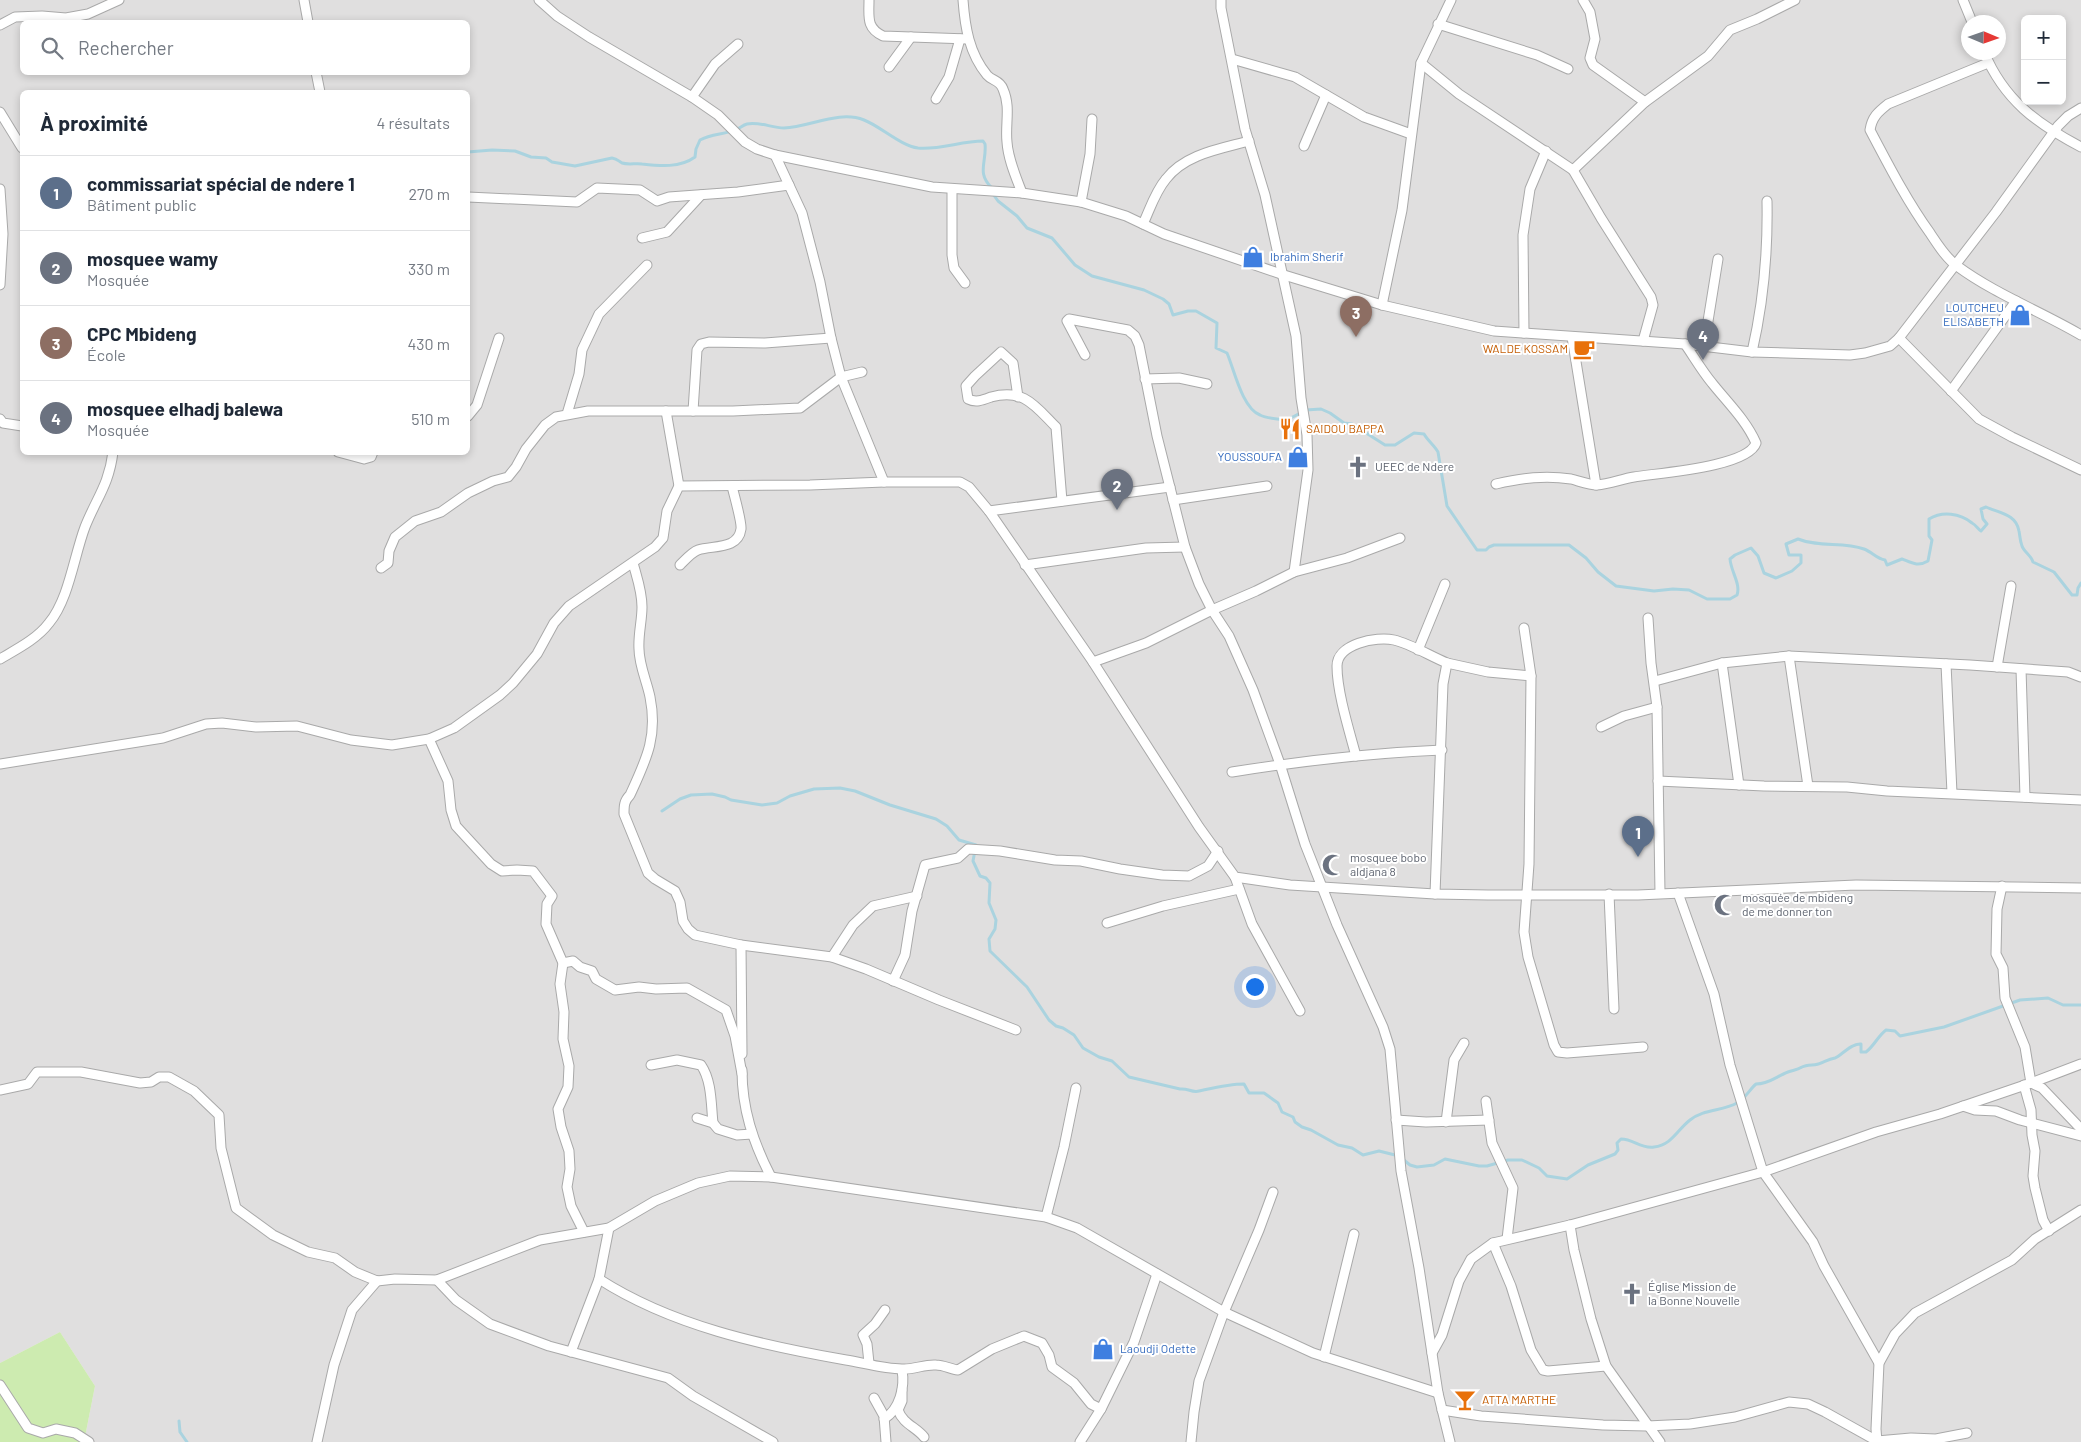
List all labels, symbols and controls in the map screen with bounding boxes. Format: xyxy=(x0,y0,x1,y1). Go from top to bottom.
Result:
north arrow xyxy=(1961,15,2006,60)
map controls xyxy=(2021,15,2066,105)
button: + xyxy=(2021,15,2066,60)
search box xyxy=(20,20,470,75)
icon: search xyxy=(38,34,66,62)
text: Rechercher xyxy=(78,36,174,59)
button: − xyxy=(2021,60,2066,105)
text: À proximité xyxy=(40,110,148,135)
text: 4 résultats xyxy=(376,113,450,132)
text: commissariat spécial de ndere 1 xyxy=(87,172,355,195)
text: 1 xyxy=(53,184,59,203)
text: 270 m xyxy=(408,184,450,203)
text: Bâtiment public xyxy=(87,195,197,214)
shop icon: Ibrahim Sherif xyxy=(1240,244,1266,270)
text: mosquee wamy xyxy=(87,247,218,270)
place label: Ibrahim Sherif xyxy=(1270,249,1343,263)
text: 2 xyxy=(52,259,60,278)
text: 330 m xyxy=(408,259,450,278)
text: Mosquée xyxy=(87,270,149,289)
pin: 3 xyxy=(1340,296,1372,337)
place label: LOUTCHEU ELISABETH xyxy=(1943,300,2004,328)
shop icon: LOUTCHEU ELISABETH xyxy=(2007,302,2033,328)
pin: 4 xyxy=(1687,319,1719,360)
text: CPC Mbideng xyxy=(87,322,197,345)
text: 3 xyxy=(52,334,60,353)
text: 430 m xyxy=(407,334,450,353)
cafe icon: WALDE KOSSAM xyxy=(1571,336,1597,362)
place label: WALDE KOSSAM xyxy=(1483,341,1568,355)
text: École xyxy=(87,345,126,364)
text: mosquee elhadj balewa xyxy=(87,397,283,420)
text: 4 xyxy=(51,409,61,428)
text: 510 m xyxy=(411,409,450,428)
restaurant icon: SAIDOU BAPPA xyxy=(1277,416,1303,442)
text: Mosquée xyxy=(87,420,149,439)
place label: SAIDOU BAPPA xyxy=(1306,421,1384,435)
shop icon: YOUSSOUFA xyxy=(1285,444,1311,470)
place label: YOUSSOUFA xyxy=(1218,449,1282,463)
church icon: UEEC de Ndere xyxy=(1345,454,1371,480)
place label: UEEC de Ndere xyxy=(1375,459,1454,473)
pin: 2 xyxy=(1101,469,1133,510)
pin: 1 xyxy=(1622,816,1654,857)
place label: mosquee bobo aldjana 8 xyxy=(1350,850,1426,878)
mosque icon: mosquee bobo aldjana 8 xyxy=(1320,852,1346,878)
place label: mosquée de mbideng de me donner ton xyxy=(1742,890,1853,918)
mosque icon: mosquée de mbideng de me donner ton xyxy=(1712,892,1738,918)
your location xyxy=(1242,974,1268,1000)
place label: Église Mission de la Bonne Nouvelle xyxy=(1648,1279,1740,1307)
church icon: Église Mission de la Bonne Nouvelle xyxy=(1619,1281,1645,1307)
shop icon: Laoudji Odette xyxy=(1090,1336,1116,1362)
place label: Laoudji Odette xyxy=(1120,1341,1196,1355)
bar icon: ATTA MARTHE xyxy=(1452,1387,1478,1413)
place label: ATTA MARTHE xyxy=(1482,1392,1556,1406)

